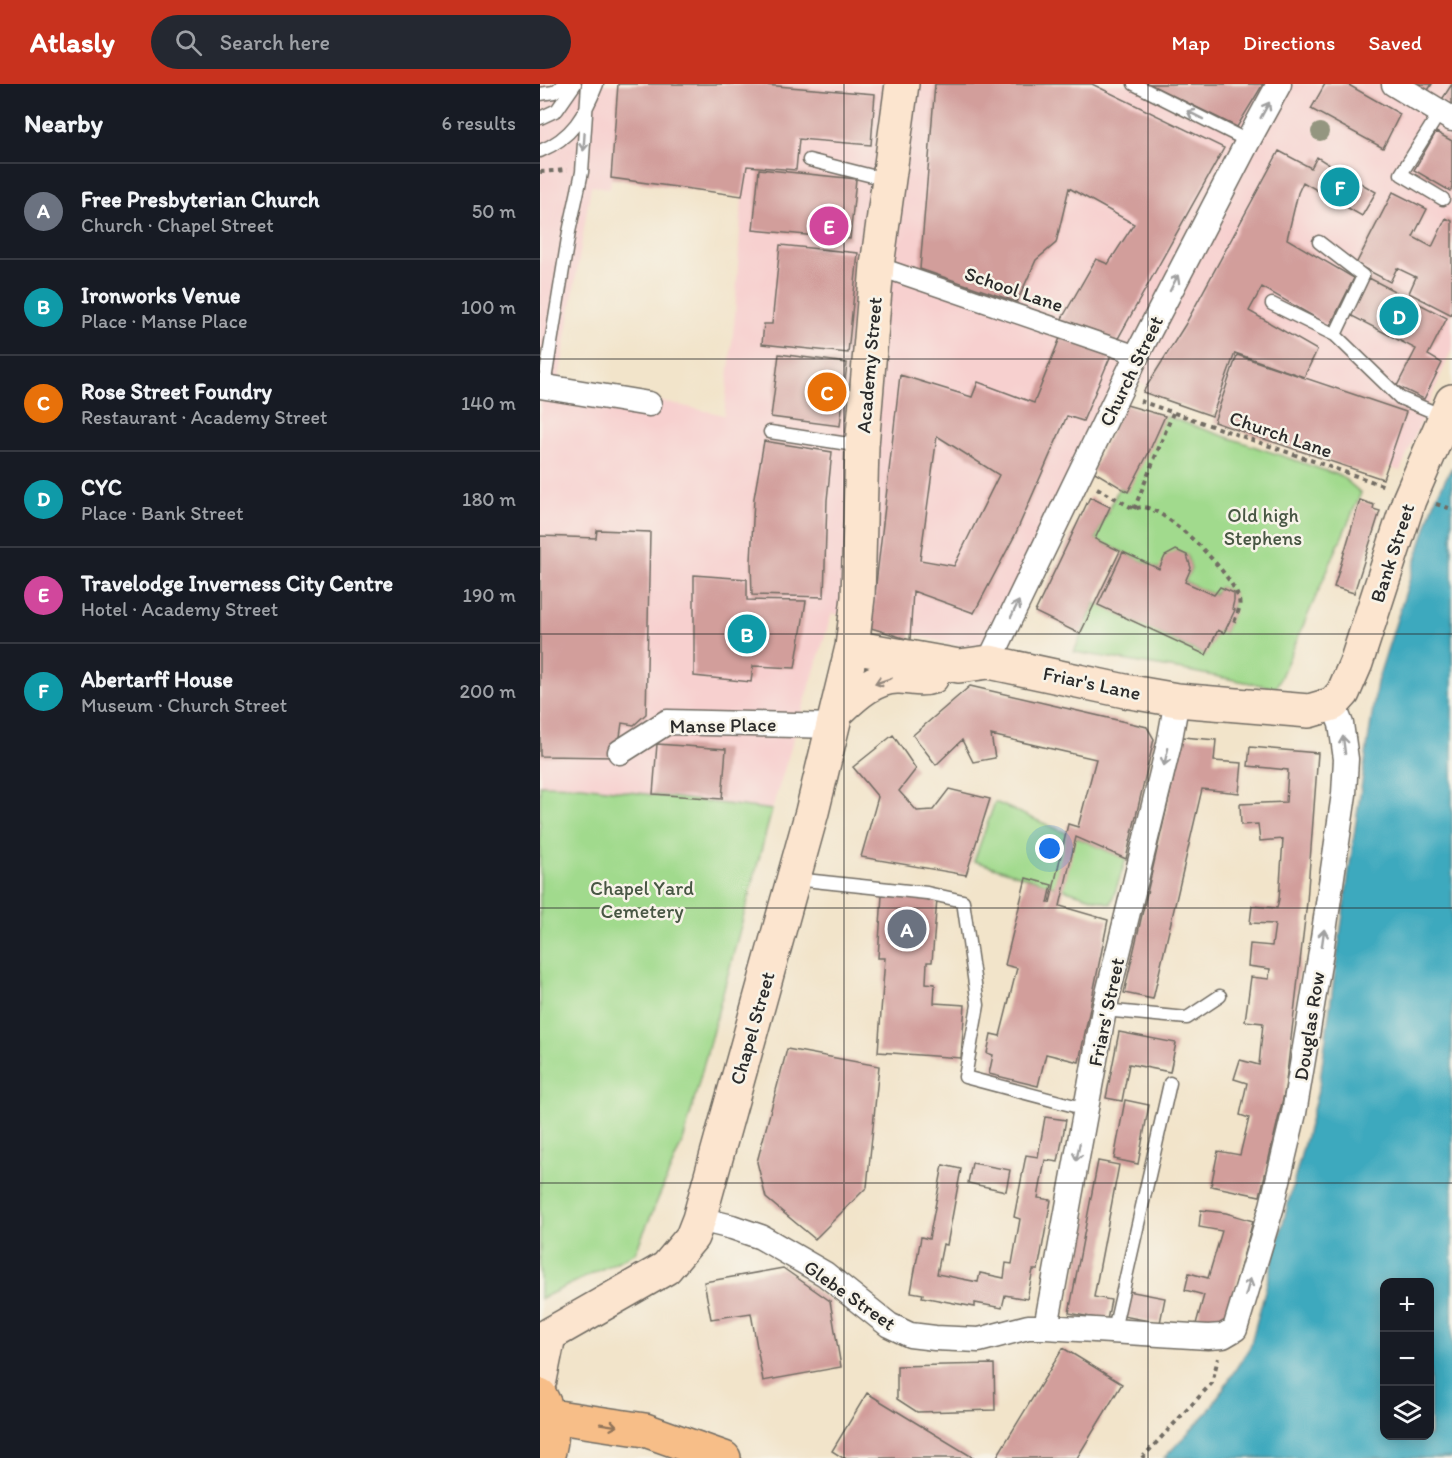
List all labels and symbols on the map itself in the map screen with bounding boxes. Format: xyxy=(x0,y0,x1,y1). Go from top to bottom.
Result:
one-way arrow xyxy=(1259,102,1271,119)
one-way arrow xyxy=(1187,108,1205,120)
one-way arrow xyxy=(578,132,589,152)
pin: F xyxy=(1320,164,1360,210)
pin: E xyxy=(810,204,848,248)
street label: School Lane xyxy=(962,261,1066,317)
one-way arrow xyxy=(1168,275,1180,292)
pin: D xyxy=(1380,294,1418,338)
street label: Academy Street xyxy=(851,296,887,434)
street label: Church Street xyxy=(1094,312,1168,430)
pin: C xyxy=(808,370,846,414)
street label: Church Lane xyxy=(1226,405,1336,463)
street label: Bank Street xyxy=(1365,500,1419,605)
park label: Old high Stephens xyxy=(1224,503,1302,550)
one-way arrow xyxy=(1010,601,1021,619)
pin: B xyxy=(728,612,766,656)
street label: Friar's Lane xyxy=(1041,661,1143,705)
one-way arrow xyxy=(874,676,893,687)
street label: Manse Place xyxy=(669,712,777,738)
one-way arrow xyxy=(1338,735,1349,755)
one-way arrow xyxy=(1159,747,1171,766)
your location xyxy=(1035,834,1064,863)
park label: Chapel Yard Cemetery xyxy=(590,876,694,923)
pin: A xyxy=(888,906,926,952)
one-way arrow xyxy=(1317,929,1328,949)
street label: Friars' Street xyxy=(1083,955,1129,1069)
street label: Chapel Street xyxy=(724,969,780,1087)
street label: Douglas Row xyxy=(1289,970,1329,1082)
one-way arrow xyxy=(1072,1142,1083,1161)
street label: Glebe Street xyxy=(799,1255,901,1336)
one-way arrow xyxy=(1243,1278,1254,1297)
one-way arrow xyxy=(598,1419,618,1430)

